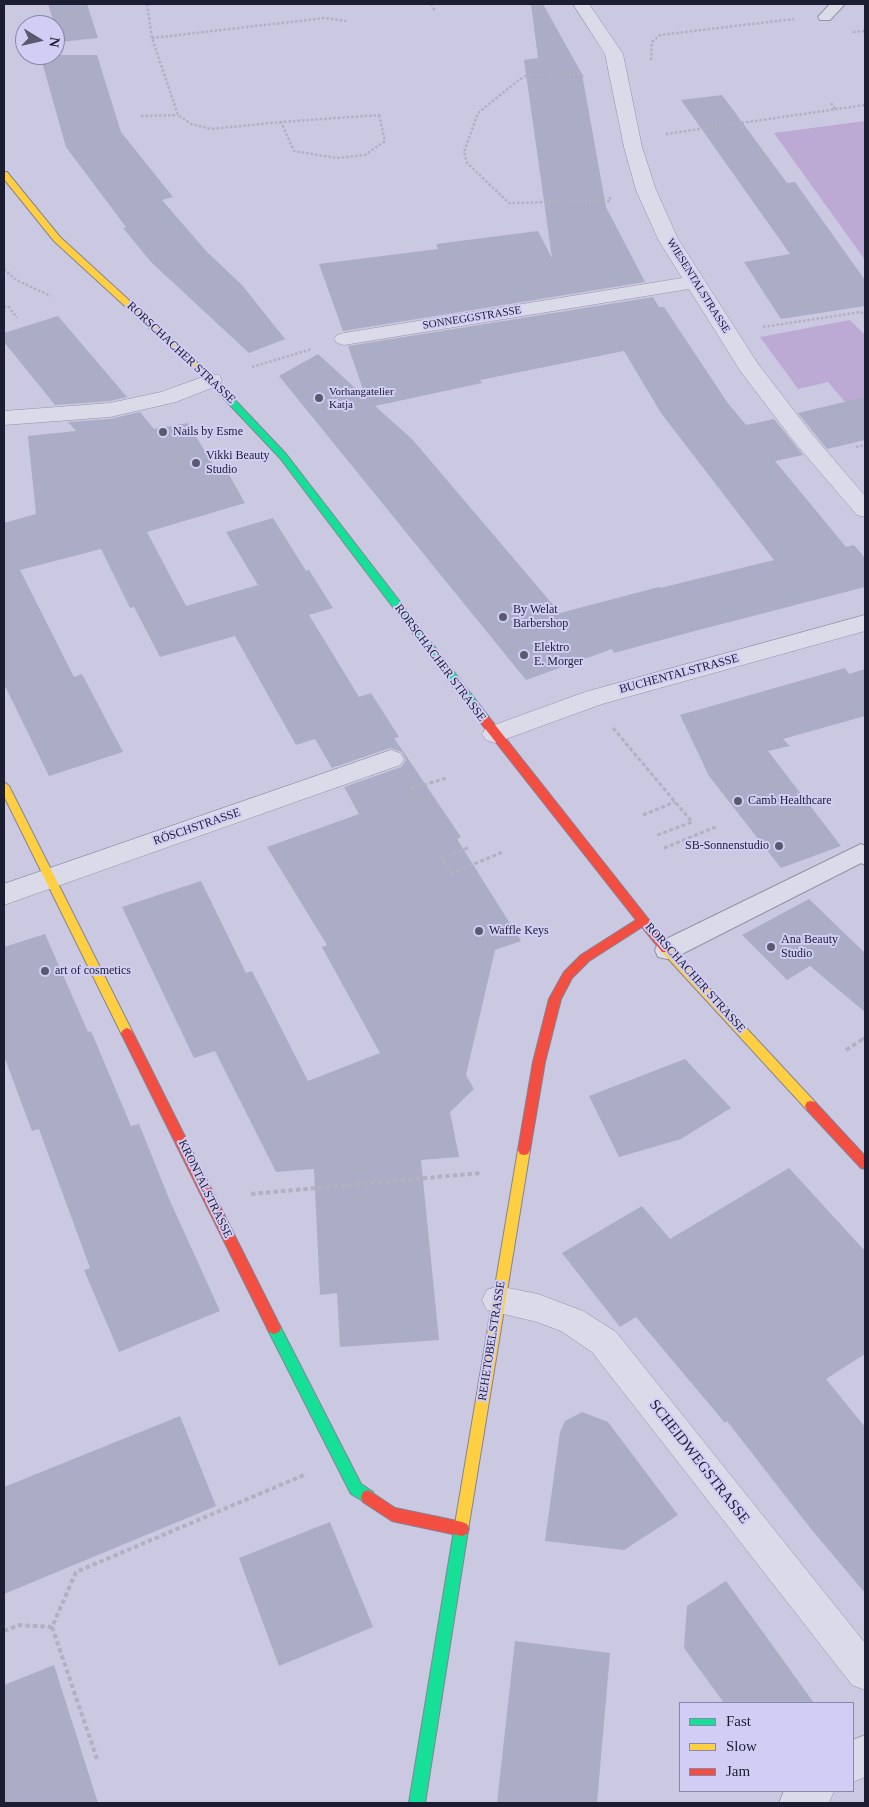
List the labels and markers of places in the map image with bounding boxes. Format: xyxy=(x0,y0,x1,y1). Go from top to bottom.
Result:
place label: Vorhangatelier Katja xyxy=(329,385,394,411)
marker: Vorhangatelier Katja xyxy=(313,392,325,404)
place label: Nails by Esme xyxy=(173,425,243,439)
marker: Nails by Esme xyxy=(157,426,169,438)
place label: Vikki Beauty Studio xyxy=(206,449,270,477)
marker: Vikki Beauty Studio xyxy=(190,457,202,469)
place label: By Welat Barbershop xyxy=(513,603,568,631)
marker: By Welat Barbershop xyxy=(497,611,509,623)
place label: Elektro E. Morger xyxy=(534,641,583,669)
marker: Elektro E. Morger xyxy=(518,649,530,661)
place label: Camb Healthcare xyxy=(748,794,832,808)
marker: Camb Healthcare xyxy=(732,795,744,807)
place label: SB-Sonnenstudio xyxy=(685,839,769,853)
marker: SB-Sonnenstudio xyxy=(773,840,785,852)
place label: Waffle Keys xyxy=(489,924,549,938)
marker: Waffle Keys xyxy=(473,925,485,937)
place label: Ana Beauty Studio xyxy=(781,933,838,961)
marker: Ana Beauty Studio xyxy=(765,941,777,953)
place label: art of cosmetics xyxy=(55,964,131,978)
marker: art of cosmetics xyxy=(39,965,51,977)

